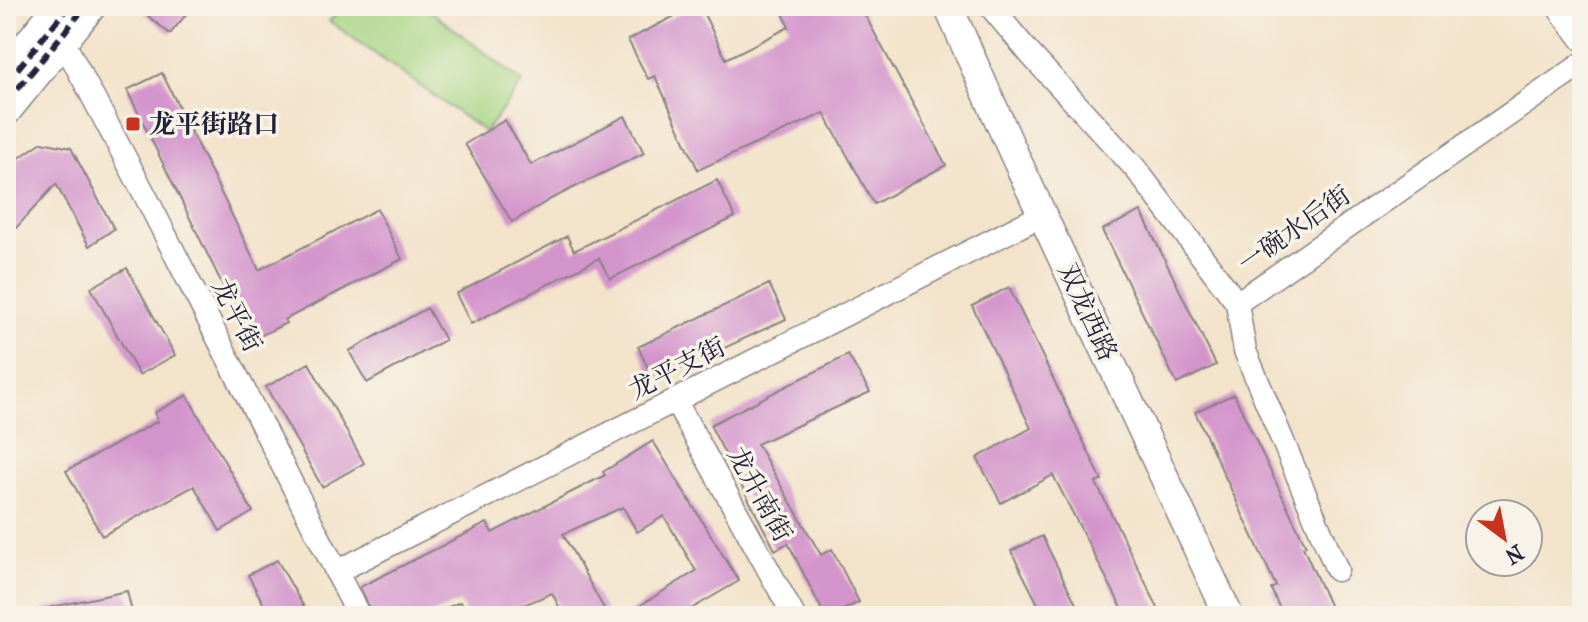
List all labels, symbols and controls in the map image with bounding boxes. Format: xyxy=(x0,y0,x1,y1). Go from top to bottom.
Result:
place label: 龙平街路口 xyxy=(149,109,279,140)
marker: 龙平街路口 xyxy=(124,115,142,133)
street label: 一碗水后街 xyxy=(1232,179,1356,279)
street label: 双龙西路 xyxy=(1052,259,1124,366)
street label: 龙平街 xyxy=(205,273,268,357)
street label: 龙平支街 xyxy=(624,331,731,406)
street label: 龙升南街 xyxy=(721,441,798,547)
north arrow xyxy=(1464,498,1544,578)
text: N xyxy=(1500,539,1528,570)

